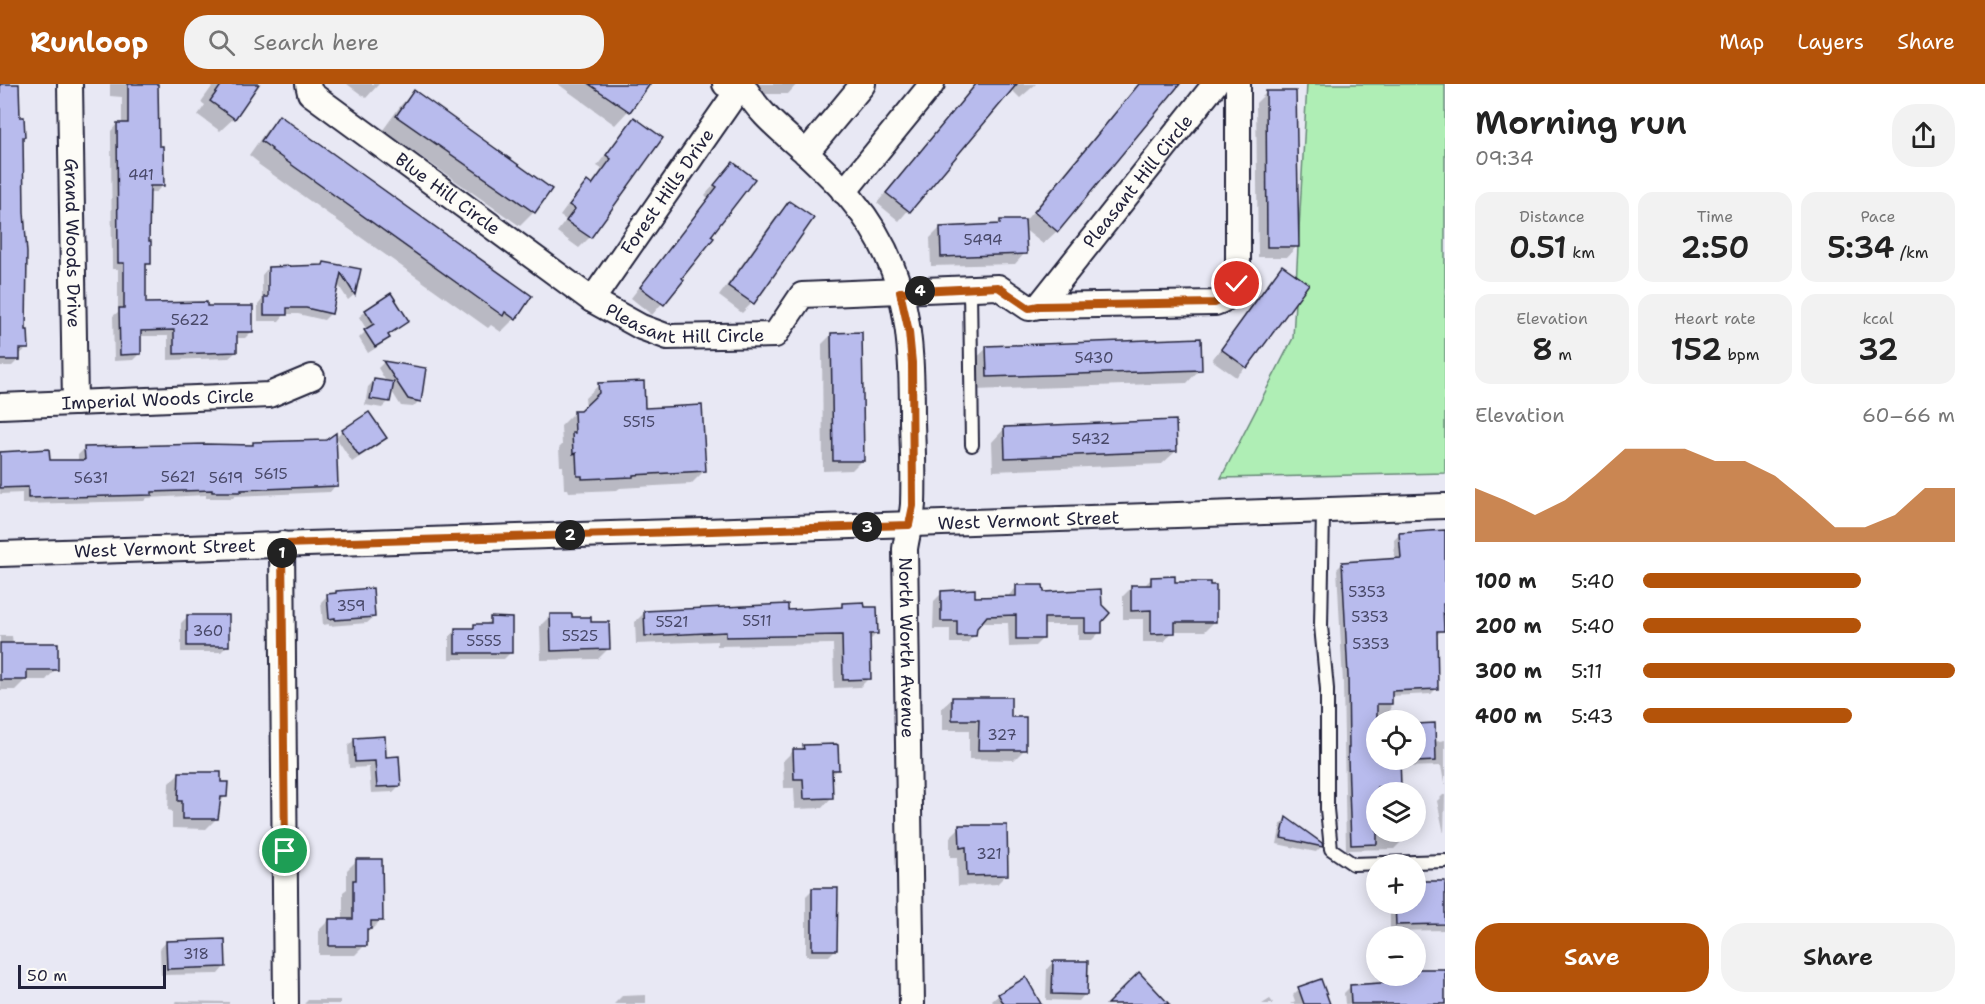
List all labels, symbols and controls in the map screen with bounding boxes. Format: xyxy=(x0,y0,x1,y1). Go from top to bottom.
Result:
search box xyxy=(184,15,604,69)
text: Runloop xyxy=(30,23,148,61)
icon: search xyxy=(205,26,238,59)
text: Search here xyxy=(253,28,379,57)
text: Map xyxy=(1719,28,1764,56)
text: Layers xyxy=(1797,28,1864,56)
text: Share xyxy=(1897,28,1955,56)
text: Morning run xyxy=(1475,100,1687,145)
button: share xyxy=(1892,104,1955,167)
street label: Pleasant Hill Circle xyxy=(1077,110,1198,253)
street label: Forest Hills Drive xyxy=(615,124,719,259)
text: 09:34 xyxy=(1475,145,1534,171)
street label: Blue Hill Circle xyxy=(390,147,505,241)
street label: Grand Woods Drive xyxy=(59,158,86,328)
house number: 441 xyxy=(128,165,154,185)
text: Distance xyxy=(1519,206,1585,227)
text: Time xyxy=(1697,206,1733,227)
text: Pace xyxy=(1860,206,1896,227)
text: 0.51 xyxy=(1509,227,1567,268)
text: 2:50 xyxy=(1681,227,1749,268)
text: 5:34 xyxy=(1827,227,1895,268)
house number: 5494 xyxy=(963,230,1003,250)
text: km xyxy=(1567,242,1595,263)
text: /km xyxy=(1895,242,1929,263)
pin xyxy=(1211,258,1262,309)
icon: check xyxy=(1220,267,1253,300)
pin: 4 xyxy=(905,276,935,306)
text: 4 xyxy=(914,280,926,301)
street label: Pleasant Hill Circle xyxy=(601,298,764,349)
text: Elevation xyxy=(1516,308,1588,329)
text: Heart rate xyxy=(1674,308,1756,329)
text: kcal xyxy=(1862,308,1894,329)
house number: 5622 xyxy=(171,310,209,330)
text: 8 xyxy=(1532,329,1553,370)
text: 152 xyxy=(1670,329,1722,370)
text: 32 xyxy=(1858,329,1898,370)
text: m xyxy=(1553,344,1572,365)
text: bpm xyxy=(1722,344,1760,365)
house number: 5430 xyxy=(1074,348,1114,368)
street label: Imperial Woods Circle xyxy=(61,384,255,415)
text: Elevation xyxy=(1475,402,1565,428)
text: 60–66 m xyxy=(1862,402,1955,428)
house number: 5515 xyxy=(623,412,655,432)
house number: 5432 xyxy=(1072,429,1110,449)
house number: 5615 xyxy=(254,464,288,484)
house number: 5621 xyxy=(161,467,195,487)
house number: 5631 xyxy=(74,468,108,488)
house number: 5619 xyxy=(209,468,243,488)
street label: West Vermont Street xyxy=(937,506,1120,535)
pin: 3 xyxy=(852,512,882,542)
text: 3 xyxy=(861,516,873,537)
pin: 2 xyxy=(555,520,585,550)
text: 2 xyxy=(564,524,576,545)
street label: West Vermont Street xyxy=(74,533,256,563)
pin: 1 xyxy=(267,538,297,568)
text: 1 xyxy=(278,542,286,563)
street label: North Worth Avenue xyxy=(893,557,920,738)
text: 100 m xyxy=(1475,568,1537,594)
text: 5:40 xyxy=(1571,568,1615,594)
house number: 5353 xyxy=(1348,582,1386,602)
house number: 359 xyxy=(336,596,366,616)
house number: 5353 xyxy=(1351,607,1389,627)
house number: 5511 xyxy=(742,611,772,631)
house number: 5521 xyxy=(655,612,689,632)
text: 200 m xyxy=(1475,613,1542,639)
text: 5:40 xyxy=(1571,613,1615,639)
house number: 360 xyxy=(193,621,223,641)
house number: 5525 xyxy=(562,626,598,646)
house number: 5555 xyxy=(466,631,502,651)
house number: 5353 xyxy=(1352,634,1390,654)
text: 300 m xyxy=(1475,658,1542,684)
text: 5:11 xyxy=(1571,658,1603,684)
text: 400 m xyxy=(1475,703,1542,729)
text: 5:43 xyxy=(1571,703,1613,729)
map controls xyxy=(1366,710,1426,986)
button: locate xyxy=(1366,710,1426,770)
house number: 327 xyxy=(987,725,1017,745)
button: layers xyxy=(1366,782,1426,842)
pin xyxy=(259,825,310,876)
icon: arrive xyxy=(268,834,301,867)
house number: 321 xyxy=(976,844,1002,864)
button: + xyxy=(1366,854,1426,914)
button: Save xyxy=(1475,923,1709,992)
button: Share xyxy=(1721,923,1955,992)
button: − xyxy=(1366,926,1426,986)
house number: 318 xyxy=(183,944,209,964)
scale bar xyxy=(18,962,166,990)
text: 50 m xyxy=(27,965,67,986)

